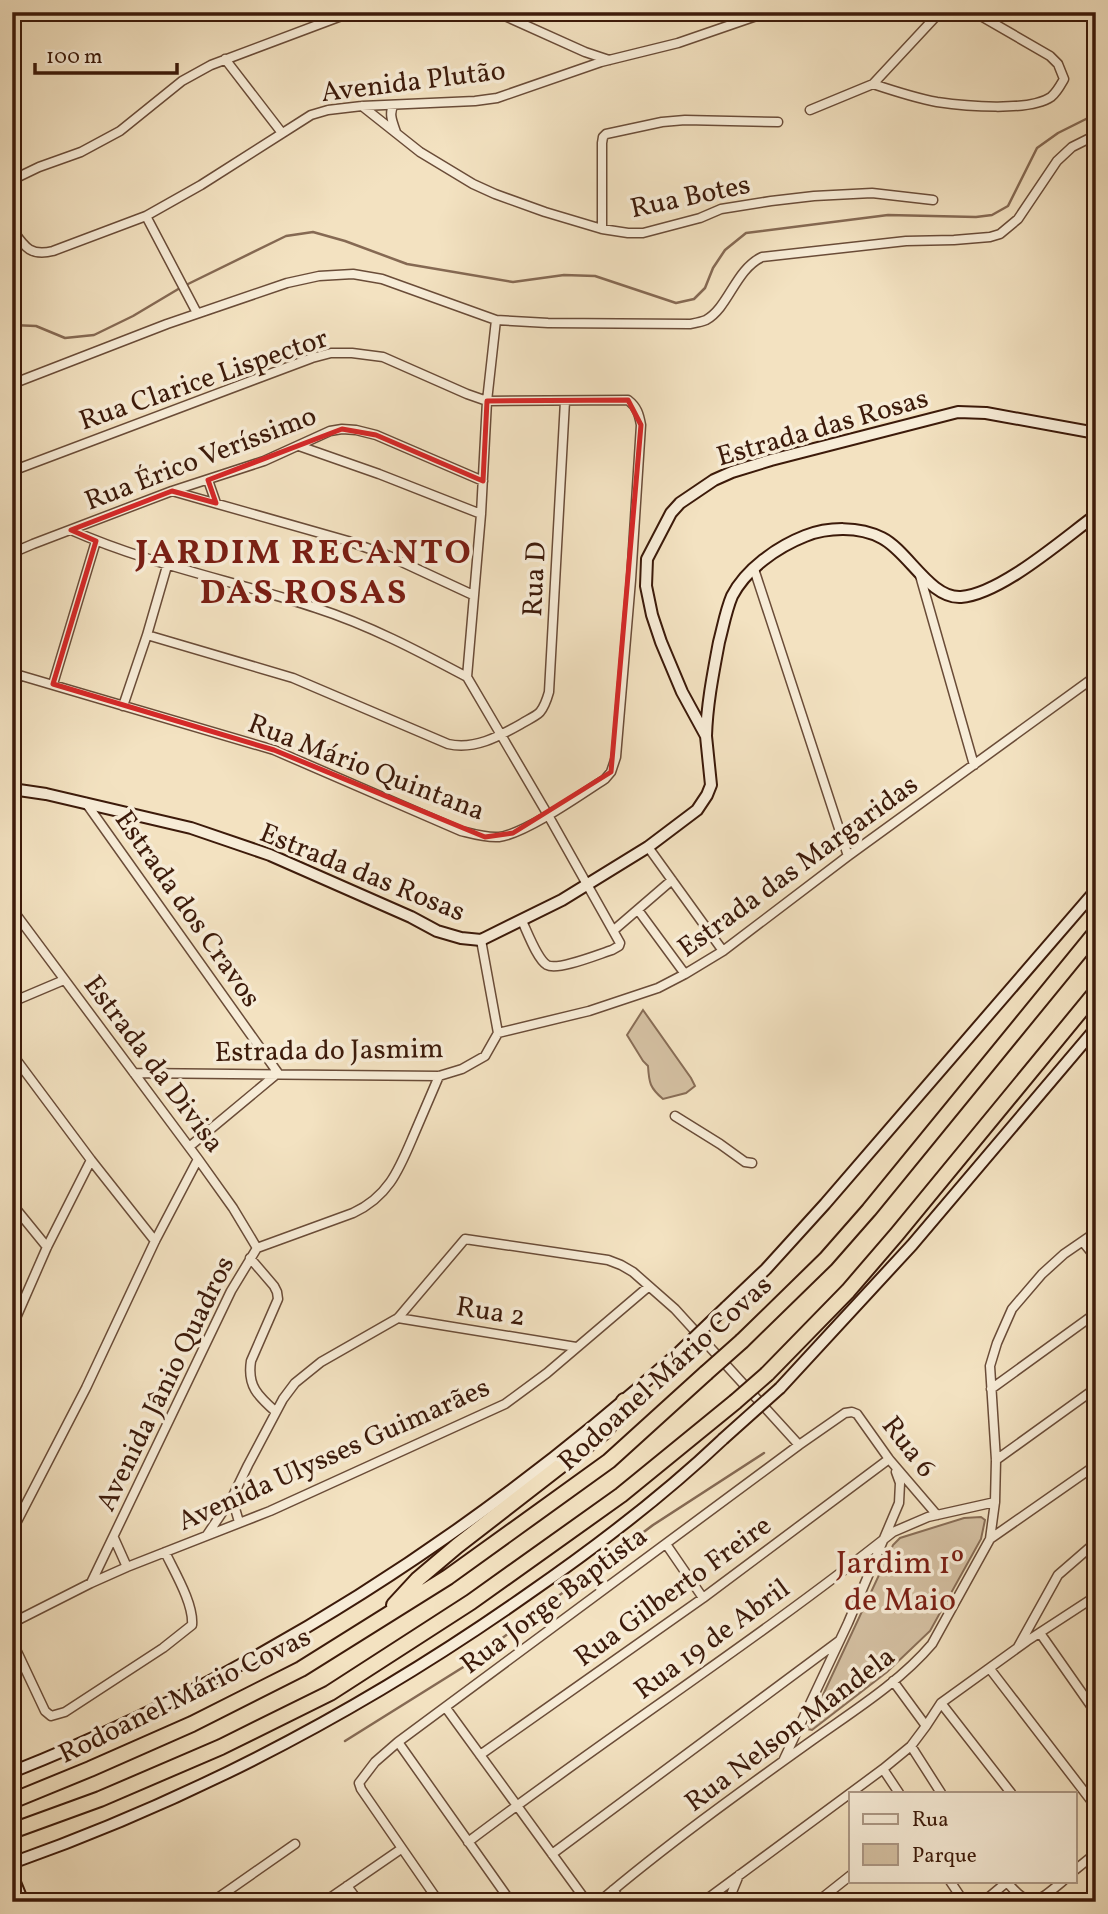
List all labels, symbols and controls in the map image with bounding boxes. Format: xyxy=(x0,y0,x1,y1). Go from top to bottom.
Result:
scale bar xyxy=(35,32,177,76)
text: 100 m xyxy=(46,43,103,72)
street label: Avenida Plutão xyxy=(319,52,508,113)
street label: Rua Botes xyxy=(627,166,754,229)
street label: Rua Clarice Lispector xyxy=(74,319,334,441)
street label: Estrada das Rosas xyxy=(712,380,933,477)
street label: Rua Érico Veríssimo xyxy=(79,397,323,522)
district label: JARDIM RECANTO DAS ROSAS xyxy=(134,530,473,618)
street label: Rua D xyxy=(514,541,557,618)
street label: Rua Mário Quintana xyxy=(242,705,490,832)
street label: Estrada das Margaridas xyxy=(670,766,927,968)
street label: Estrada dos Cravos xyxy=(104,803,270,1016)
street label: Estrada das Rosas xyxy=(254,814,471,932)
street label: Estrada da Divisa xyxy=(73,968,233,1161)
street label: Estrada do Jasmim xyxy=(214,1030,444,1073)
street label: Avenida Jânio Quadros xyxy=(87,1250,245,1518)
street label: Rodoanel Mário Covas xyxy=(550,1267,781,1481)
street label: Rua 2 xyxy=(453,1288,528,1337)
street label: Avenida Ulysses Guimarães xyxy=(172,1369,496,1542)
street label: Rua 6 xyxy=(872,1408,945,1487)
street label: Rua Gilberto Freire xyxy=(567,1507,780,1677)
street label: Rua Jorge Baptista xyxy=(453,1518,656,1684)
district label: Jardim 1º de Maio xyxy=(836,1543,964,1624)
street label: Rua 19 de Abril xyxy=(627,1570,798,1710)
street label: Rodoanel Mário Covas xyxy=(52,1618,318,1774)
street label: Rua Nelson Mandela xyxy=(677,1638,904,1822)
legend xyxy=(849,1792,1076,1882)
text: Rua xyxy=(912,1806,949,1835)
text: Parque xyxy=(912,1842,977,1871)

